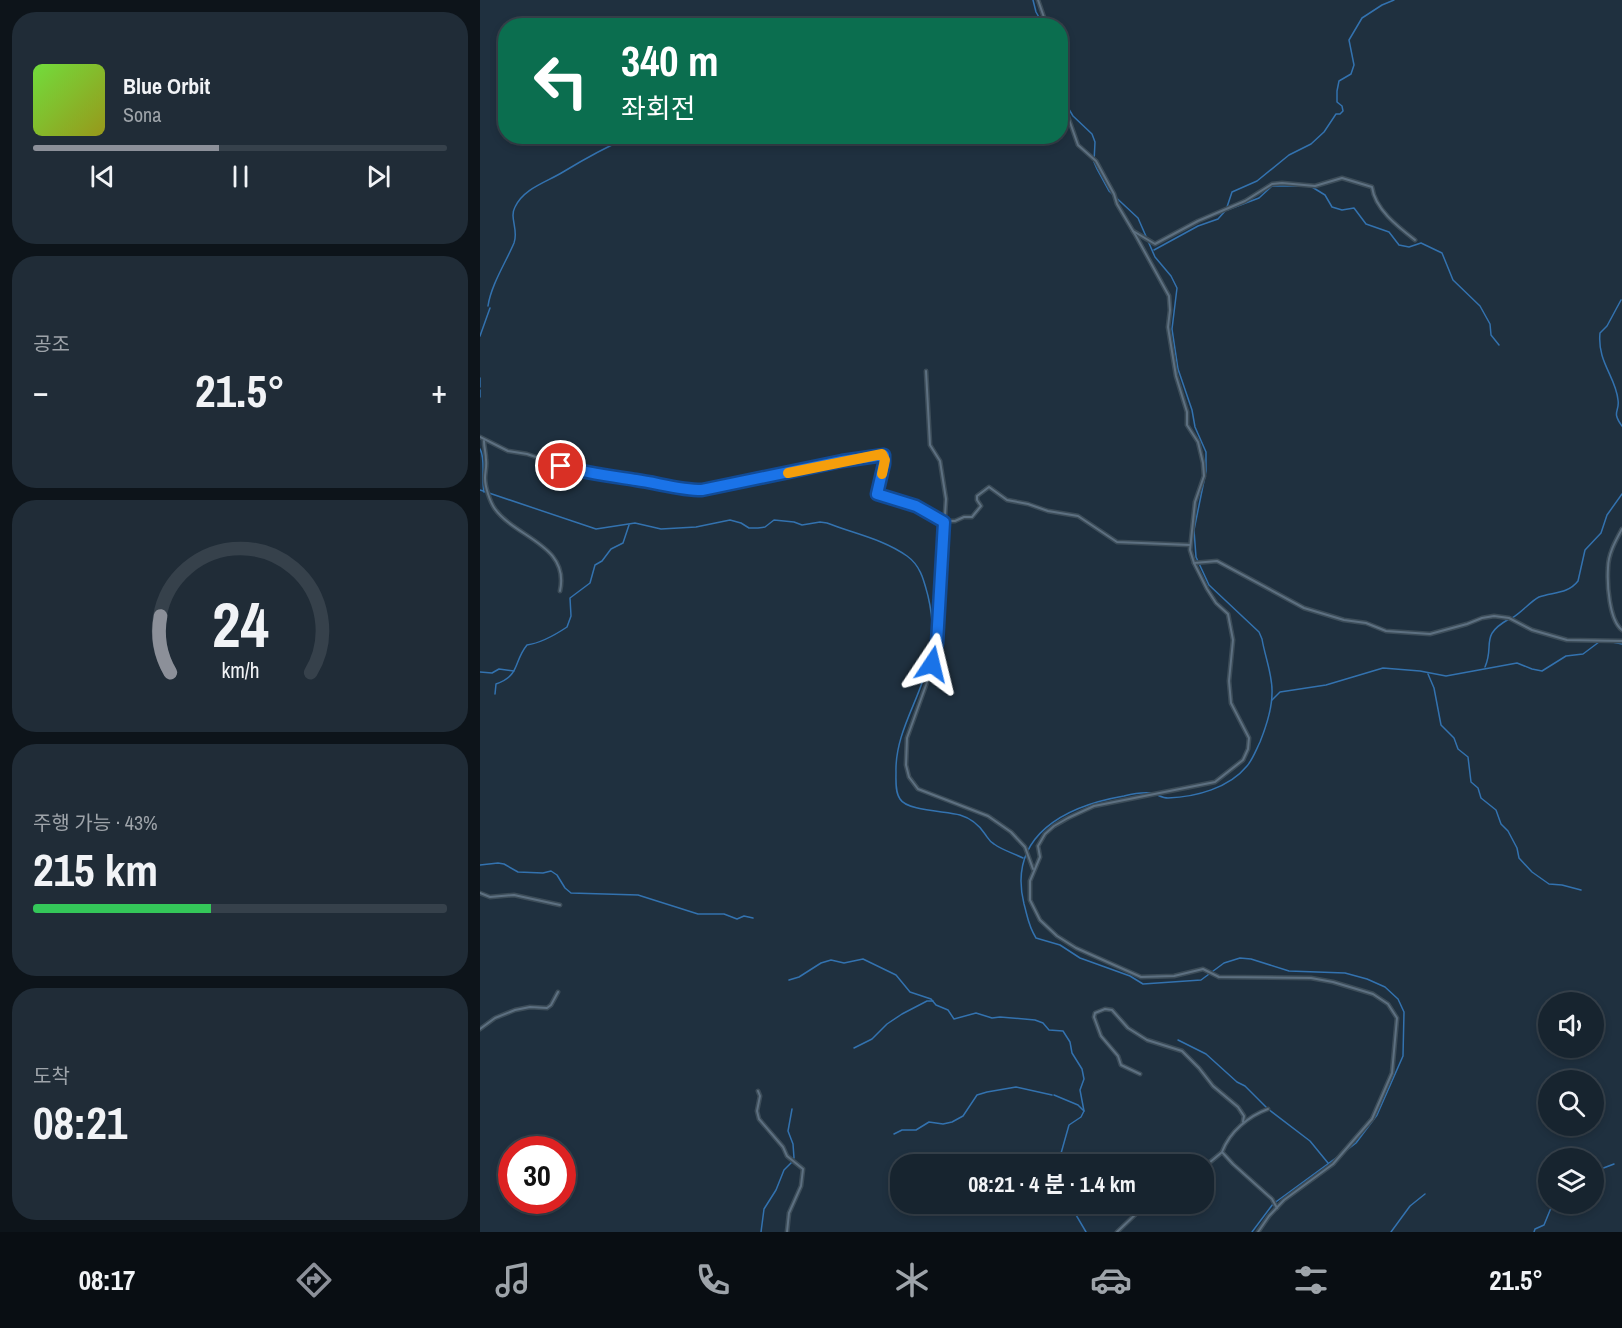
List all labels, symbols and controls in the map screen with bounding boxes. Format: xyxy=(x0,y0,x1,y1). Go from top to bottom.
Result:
text: 340 m xyxy=(621,33,719,89)
icon: left xyxy=(522,42,600,120)
text: Blue Orbit xyxy=(123,71,210,101)
text: 좌회전 xyxy=(621,90,696,126)
text: Sona xyxy=(123,101,161,128)
icon: previous xyxy=(86,160,119,193)
icon: pause xyxy=(224,160,257,193)
icon: next xyxy=(362,160,395,193)
text: 공조 xyxy=(33,330,70,357)
text: 21.5° xyxy=(195,360,285,421)
text: − xyxy=(33,369,49,413)
text: + xyxy=(431,369,447,413)
pin xyxy=(535,440,586,491)
icon: arrive xyxy=(544,449,577,482)
text: 24 xyxy=(212,582,268,666)
position arrow xyxy=(900,632,964,696)
text: km/h xyxy=(221,656,259,685)
text: 주행 가능 · 43% xyxy=(33,809,158,836)
text: 215 km xyxy=(33,839,158,900)
map controls xyxy=(1538,992,1604,1214)
button: sound xyxy=(1538,992,1604,1058)
text: 도착 xyxy=(33,1062,70,1089)
button: search xyxy=(1538,1070,1604,1136)
text: 08:21 xyxy=(33,1092,127,1153)
speed limit sign: 30 xyxy=(498,1136,576,1214)
button: layers xyxy=(1538,1148,1604,1214)
text: 08:21 · 4 분 · 1.4 km xyxy=(968,1169,1136,1199)
icon: directions xyxy=(293,1259,335,1301)
icon: music xyxy=(492,1259,534,1301)
icon: phone xyxy=(692,1259,734,1301)
icon: climate xyxy=(891,1259,933,1301)
icon: car xyxy=(1090,1259,1132,1301)
icon: filters xyxy=(1290,1259,1332,1301)
text: 08:17 xyxy=(79,1262,135,1298)
text: 21.5° xyxy=(1489,1262,1543,1298)

